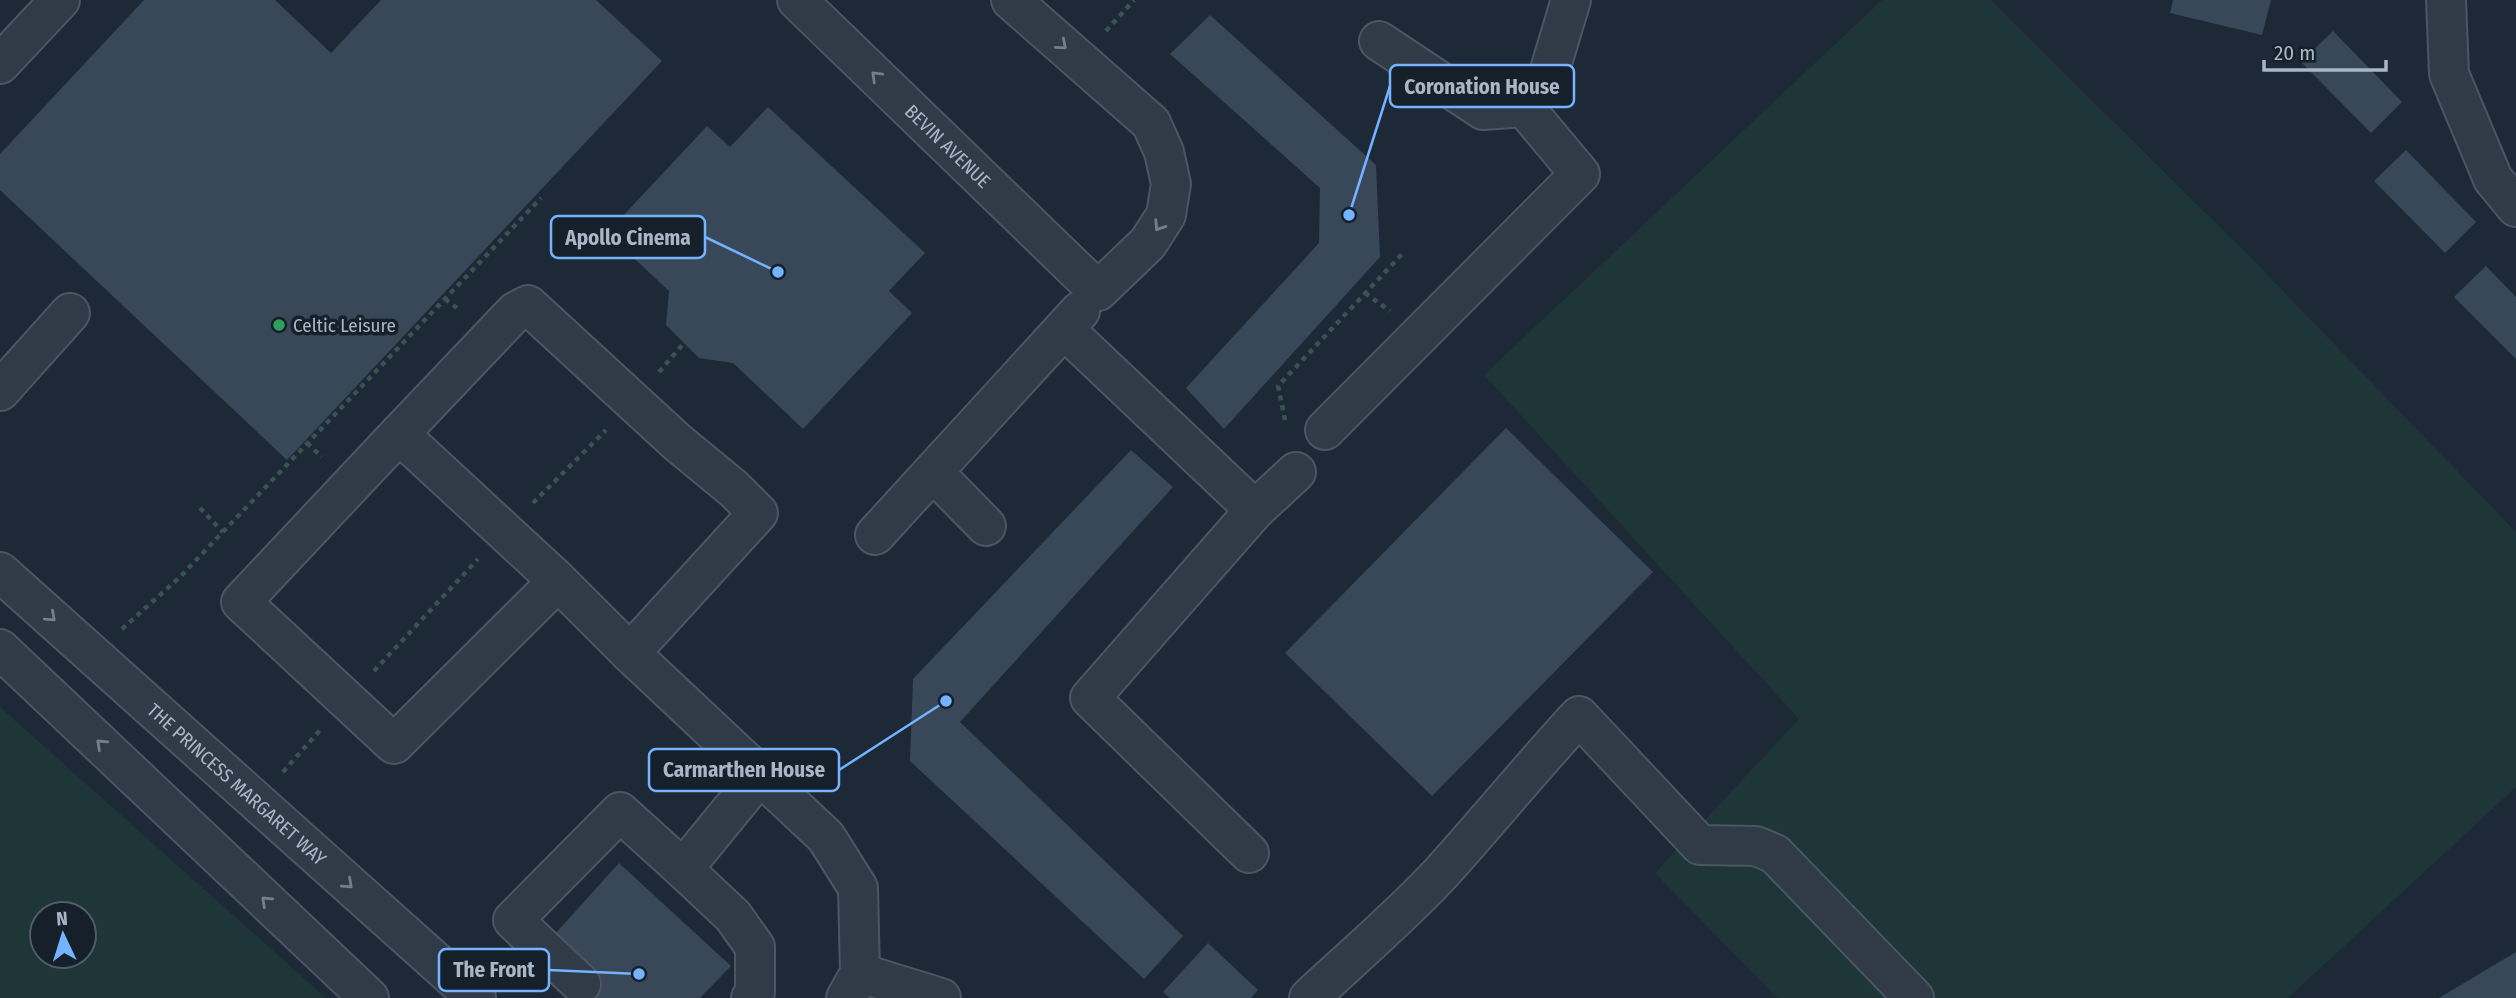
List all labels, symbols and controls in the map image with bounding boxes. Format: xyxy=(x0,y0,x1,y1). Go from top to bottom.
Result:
scale bar xyxy=(2264,28,2386,72)
one-way arrow xyxy=(1054,37,1067,49)
text: 20 m xyxy=(2274,40,2315,66)
callout: Coronation House xyxy=(1390,65,1574,107)
one-way arrow xyxy=(871,72,884,85)
text: Coronation House xyxy=(1404,74,1560,100)
street label: BEVIN AVENUE xyxy=(900,100,995,193)
callout: Apollo Cinema xyxy=(551,216,705,258)
one-way arrow xyxy=(1154,218,1167,231)
text: Apollo Cinema xyxy=(564,225,691,251)
place label: Celtic Leisure xyxy=(293,314,396,337)
marker: Celtic Leisure xyxy=(271,317,287,333)
one-way arrow xyxy=(43,609,56,622)
street label: THE PRINCESS MARGARET WAY xyxy=(143,699,331,871)
one-way arrow xyxy=(96,740,109,753)
callout: Carmarthen House xyxy=(649,749,839,791)
text: Carmarthen House xyxy=(663,757,825,783)
one-way arrow xyxy=(340,875,353,888)
one-way arrow xyxy=(261,896,274,909)
north arrow xyxy=(28,900,98,970)
text: N xyxy=(55,907,68,930)
callout: The Front xyxy=(439,949,549,991)
text: The Front xyxy=(453,957,535,983)

